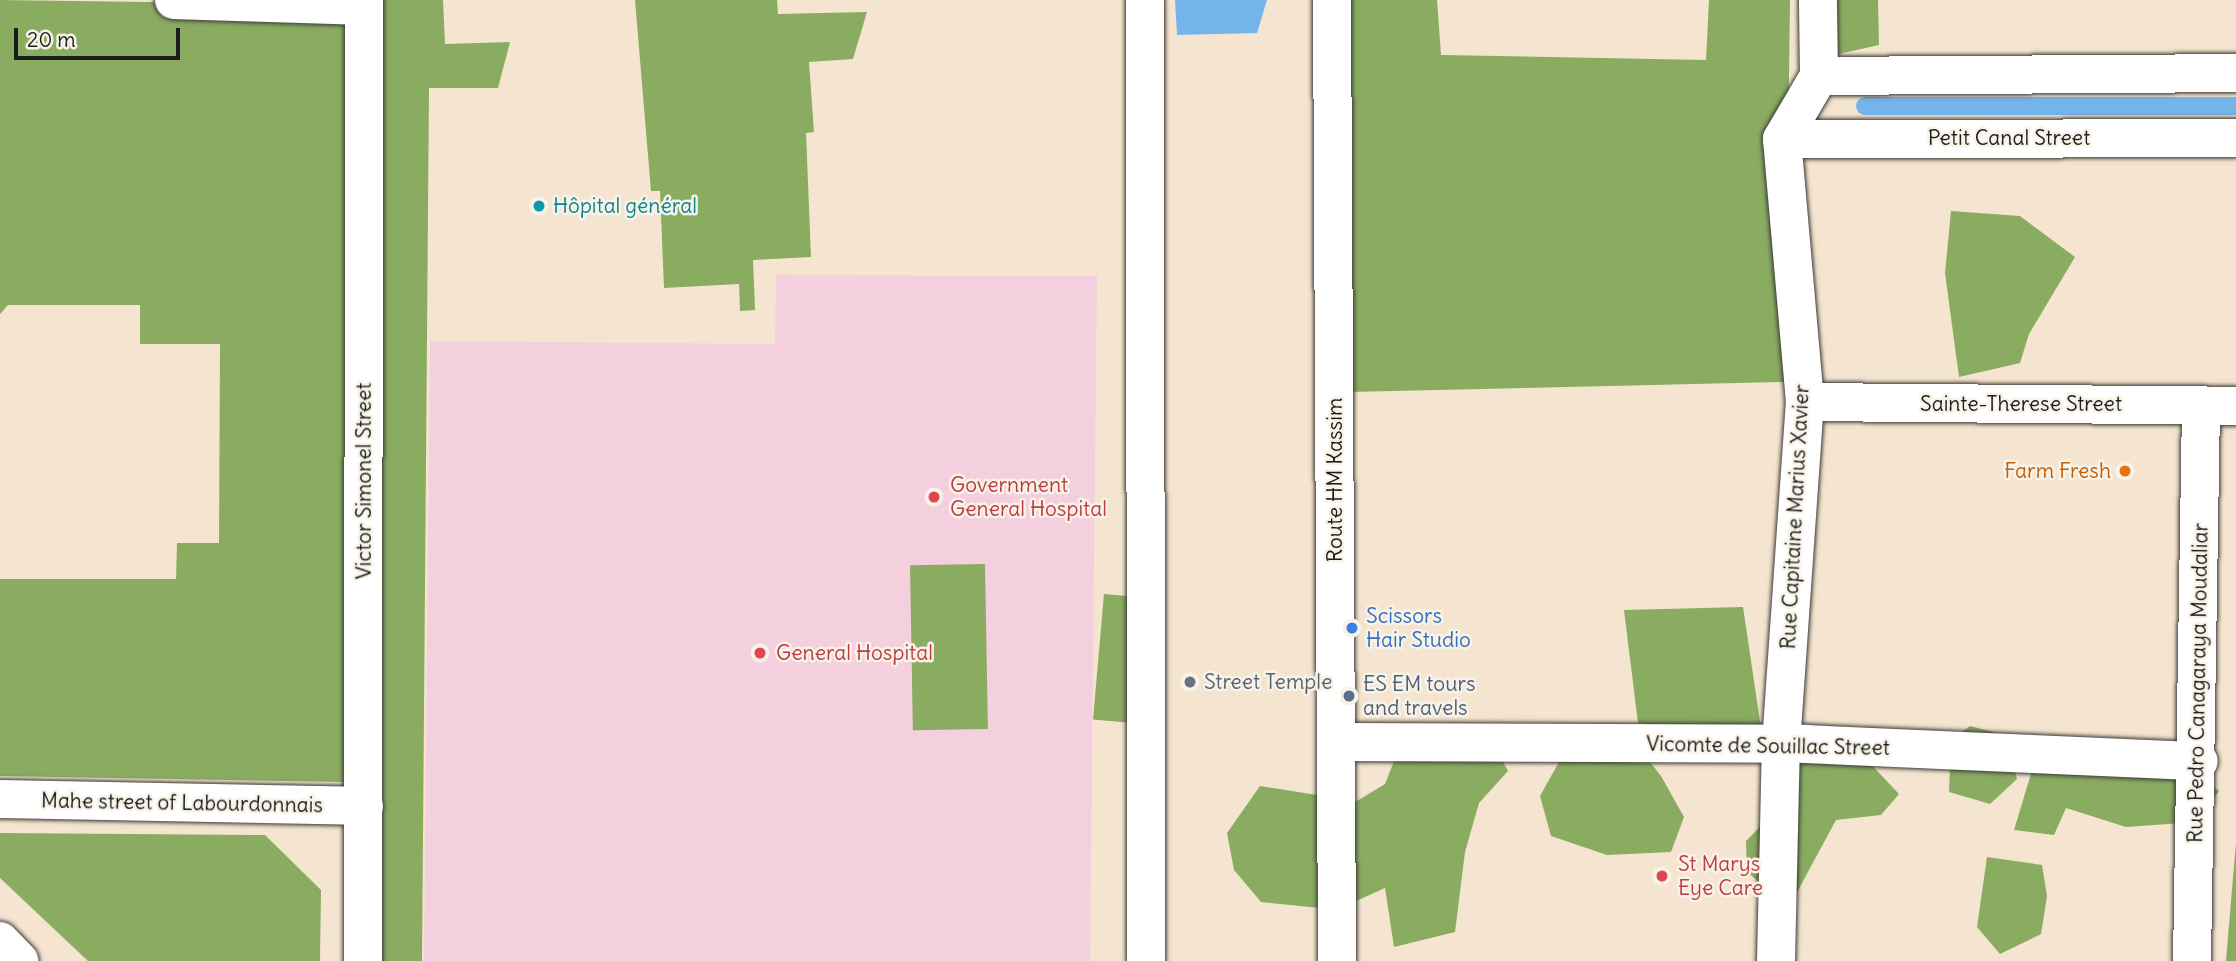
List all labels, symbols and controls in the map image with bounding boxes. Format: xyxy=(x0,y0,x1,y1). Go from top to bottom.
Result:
scale bar xyxy=(18,14,184,58)
text: 20 m xyxy=(27,26,76,53)
street label: Petit Canal Street xyxy=(1928,125,2090,151)
place label: Hôpital général xyxy=(553,193,697,219)
marker: Hôpital général xyxy=(531,198,547,214)
street label: Victor Simonel Street xyxy=(351,383,377,579)
street label: Rue Capitaine Marius Xavier xyxy=(1775,384,1815,650)
street label: Sainte-Therese Street xyxy=(1920,391,2122,417)
street label: Route HM Kassim xyxy=(1322,398,1348,562)
place label: Farm Fresh xyxy=(2004,458,2111,484)
marker: Farm Fresh xyxy=(2117,463,2133,479)
place label: Government General Hospital xyxy=(950,472,1107,522)
marker: Government General Hospital xyxy=(924,487,944,507)
street label: Rue Pedro Canagaraya Moudaliar xyxy=(2183,523,2213,843)
place label: Scissors Hair Studio xyxy=(1366,603,1471,653)
marker: Scissors Hair Studio xyxy=(1344,620,1360,636)
place label: General Hospital xyxy=(776,640,933,666)
marker: General Hospital xyxy=(750,643,770,663)
place label: Street Temple xyxy=(1204,669,1332,695)
place label: ES EM tours and travels xyxy=(1363,671,1476,721)
marker: Street Temple xyxy=(1182,674,1198,690)
marker: ES EM tours and travels xyxy=(1341,688,1357,704)
street label: Vicomte de Souillac Street xyxy=(1646,731,1890,761)
street label: Mahe street of Labourdonnais xyxy=(41,788,323,818)
place label: St Marys Eye Care xyxy=(1678,851,1763,901)
marker: St Marys Eye Care xyxy=(1652,866,1672,886)

